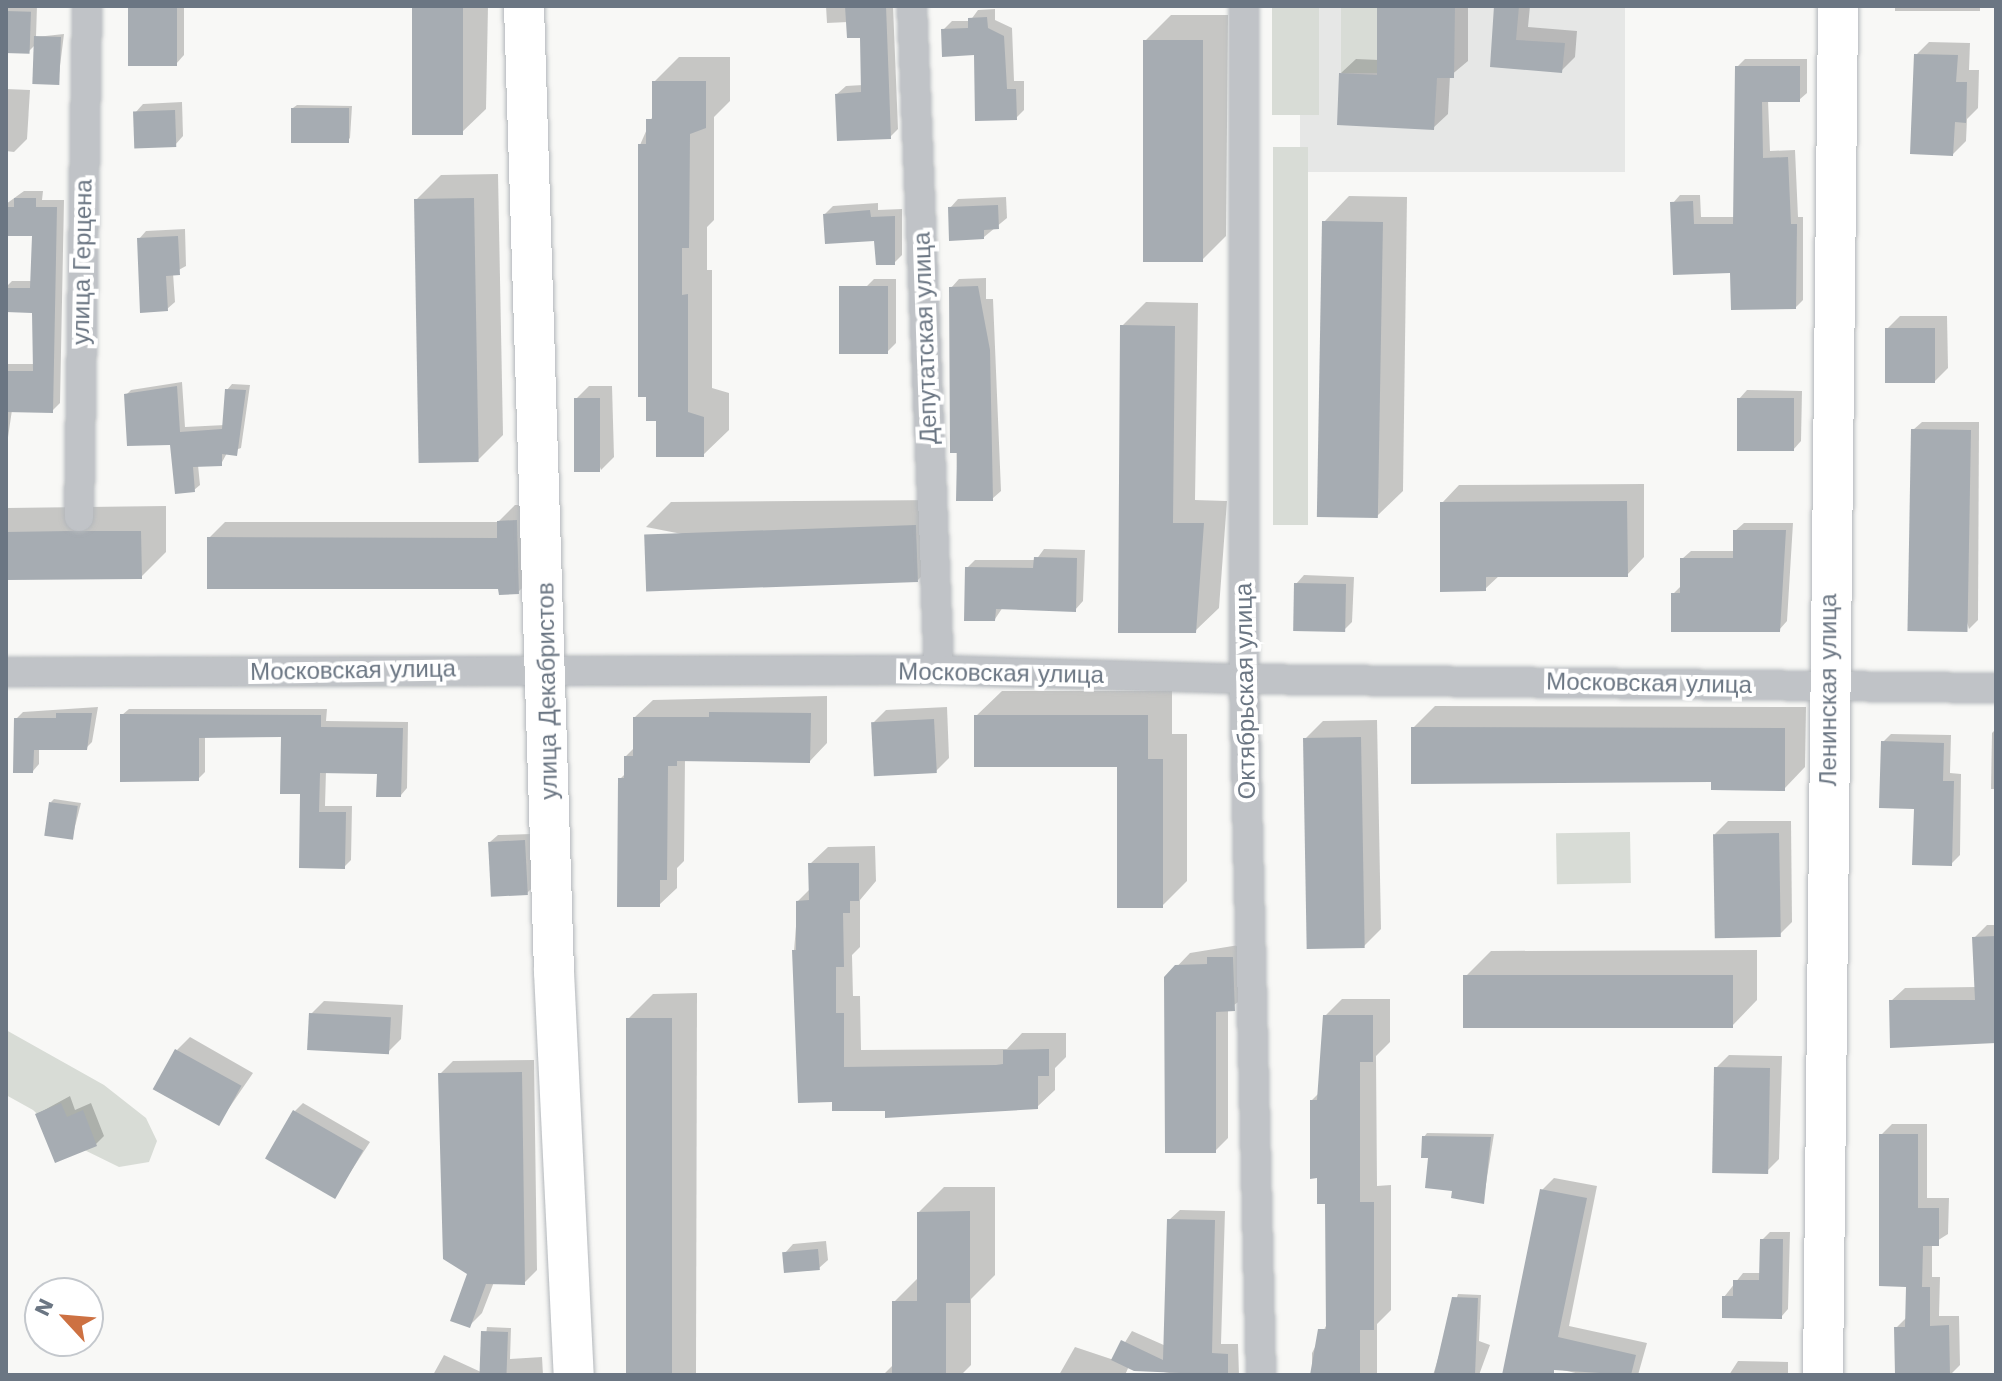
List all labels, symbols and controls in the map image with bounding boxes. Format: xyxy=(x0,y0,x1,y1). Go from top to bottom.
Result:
street label: улица Герцена xyxy=(67,179,99,345)
street label: Депутатская улица xyxy=(908,231,944,445)
street label: улица Декабристов xyxy=(532,582,564,800)
street label: Октябрьская улица xyxy=(1230,582,1262,800)
street label: Ленинская улица xyxy=(1815,594,1843,786)
street label: Московская улица xyxy=(250,655,456,687)
street label: Московская улица xyxy=(898,658,1104,690)
street label: Московская улица xyxy=(1546,668,1752,700)
north arrow xyxy=(24,1277,104,1357)
text: N xyxy=(29,1294,59,1320)

